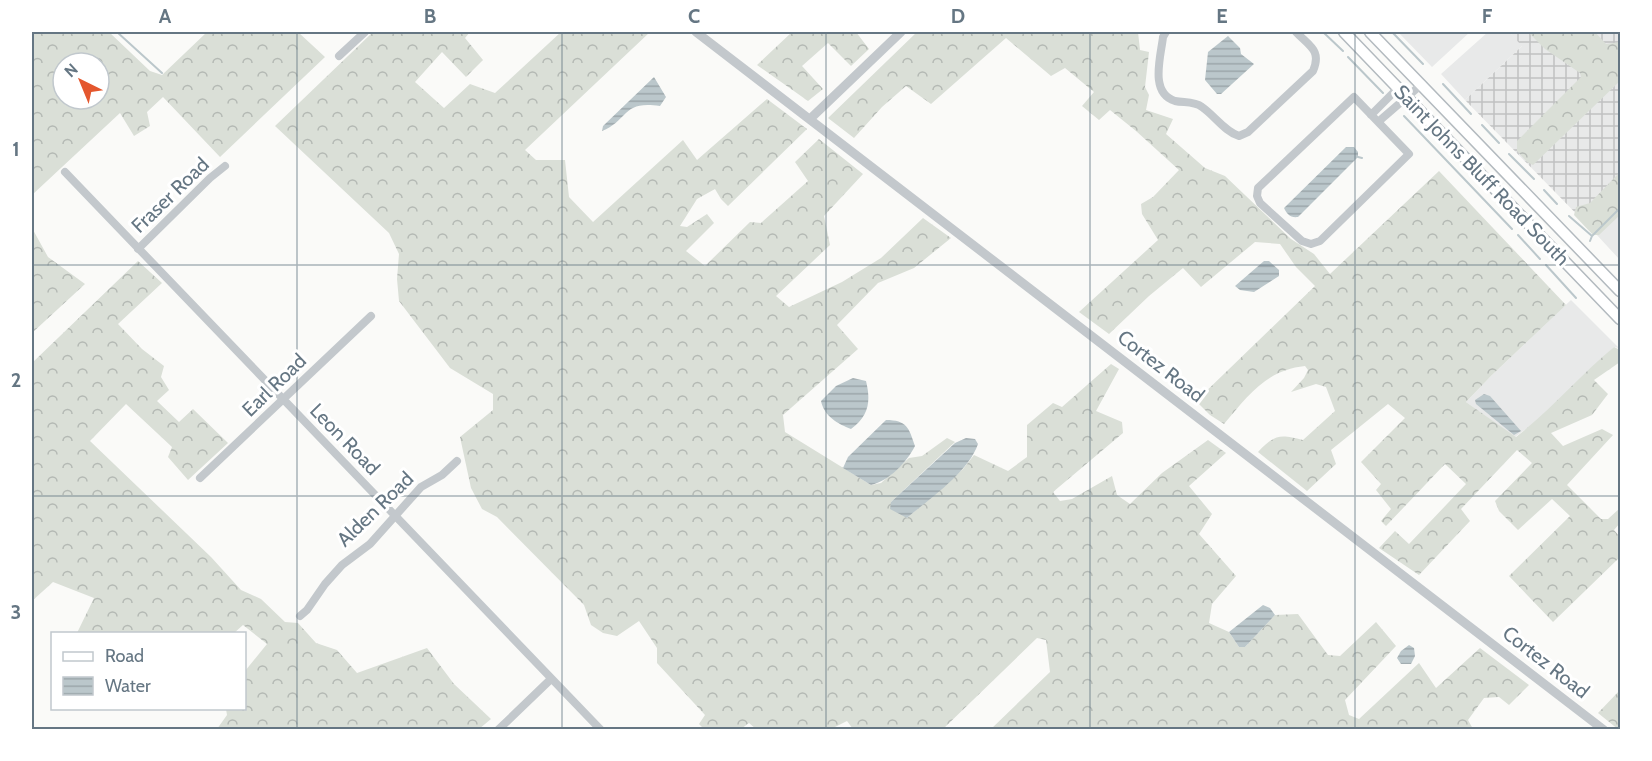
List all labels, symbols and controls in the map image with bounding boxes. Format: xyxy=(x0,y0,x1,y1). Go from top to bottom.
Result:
text: A xyxy=(159,4,172,28)
text: B xyxy=(424,4,436,28)
text: C xyxy=(688,4,700,28)
text: D xyxy=(951,4,965,28)
text: E xyxy=(1216,4,1228,28)
text: F xyxy=(1482,4,1493,28)
north arrow xyxy=(51,51,111,111)
text: N xyxy=(60,60,82,81)
street label: Saint Johns Bluff Road South xyxy=(1389,80,1575,270)
text: 1 xyxy=(12,137,20,161)
street label: Fraser Road xyxy=(126,152,214,238)
street label: Cortez Road xyxy=(1113,325,1209,407)
street label: Earl Road xyxy=(237,349,311,421)
text: 2 xyxy=(11,368,21,392)
street label: Leon Road xyxy=(305,398,385,480)
street label: Alden Road xyxy=(332,467,418,551)
text: 3 xyxy=(11,600,21,624)
street label: Cortez Road xyxy=(1498,621,1594,703)
legend xyxy=(51,632,246,710)
text: Road xyxy=(105,645,144,667)
text: Water xyxy=(105,675,151,697)

